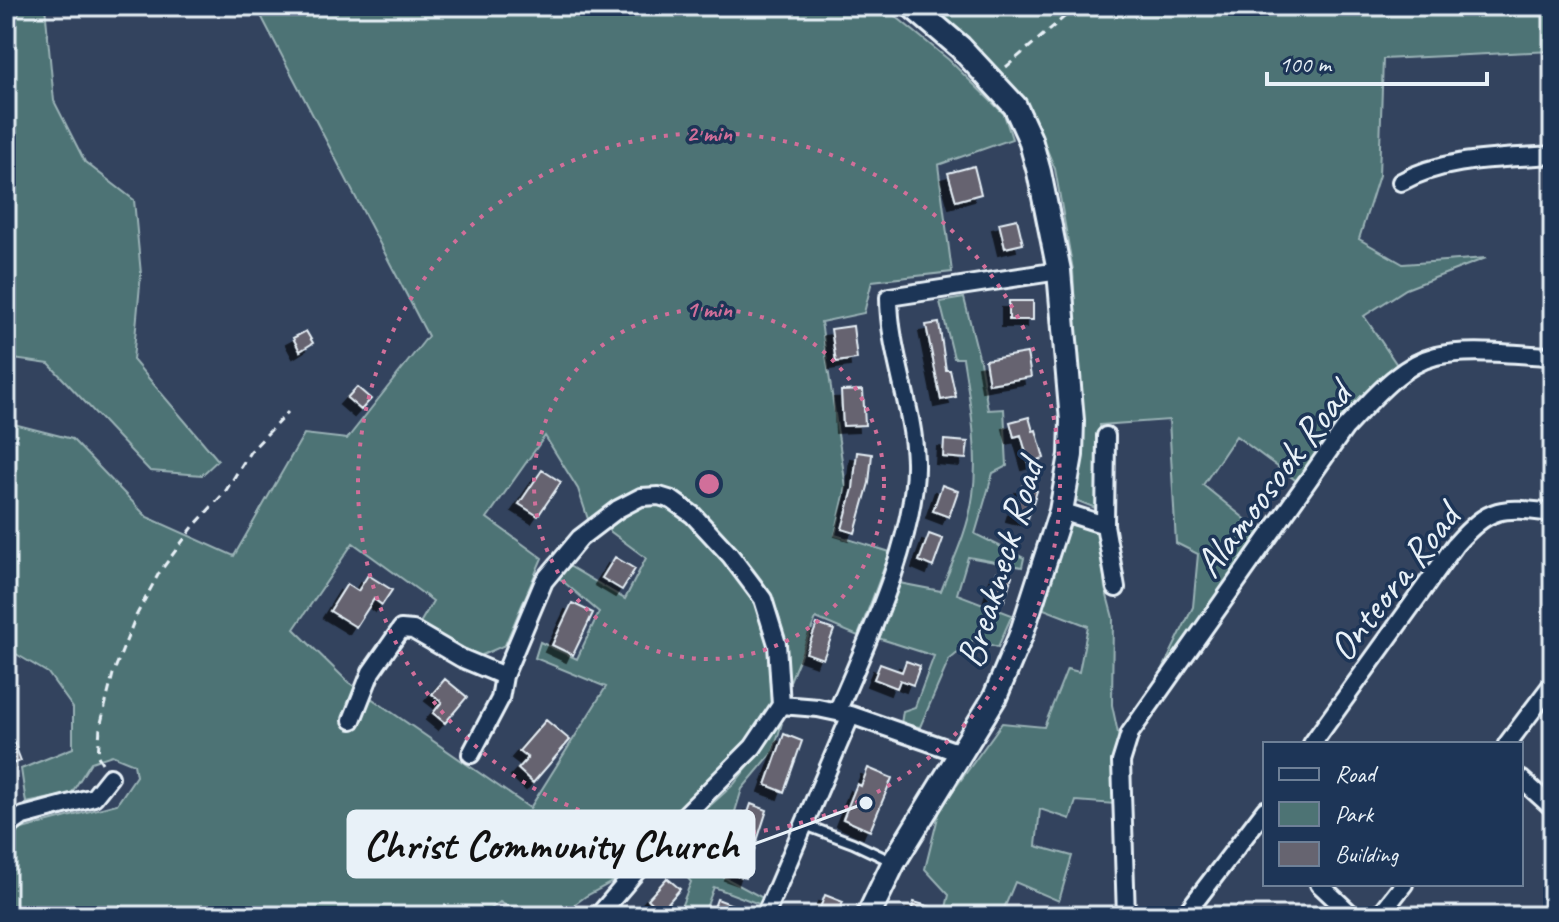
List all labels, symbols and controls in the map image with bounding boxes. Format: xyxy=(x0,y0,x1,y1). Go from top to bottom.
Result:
scale bar xyxy=(1267,36,1487,86)
text: 100 m xyxy=(1279,49,1333,79)
text: 2 min xyxy=(686,118,733,148)
text: 1 min xyxy=(686,294,733,324)
street label: Alamoosook Road xyxy=(1183,367,1366,587)
street label: Breakneck Road xyxy=(945,448,1057,674)
centre of rings xyxy=(695,470,723,498)
street label: Onteora Road xyxy=(1317,489,1475,671)
legend xyxy=(1263,742,1523,886)
text: Road xyxy=(1335,759,1379,789)
text: Park xyxy=(1335,799,1375,829)
callout: Christ Community Church xyxy=(348,811,754,877)
text: Christ Community Church xyxy=(364,819,741,872)
text: Building xyxy=(1335,839,1400,869)

